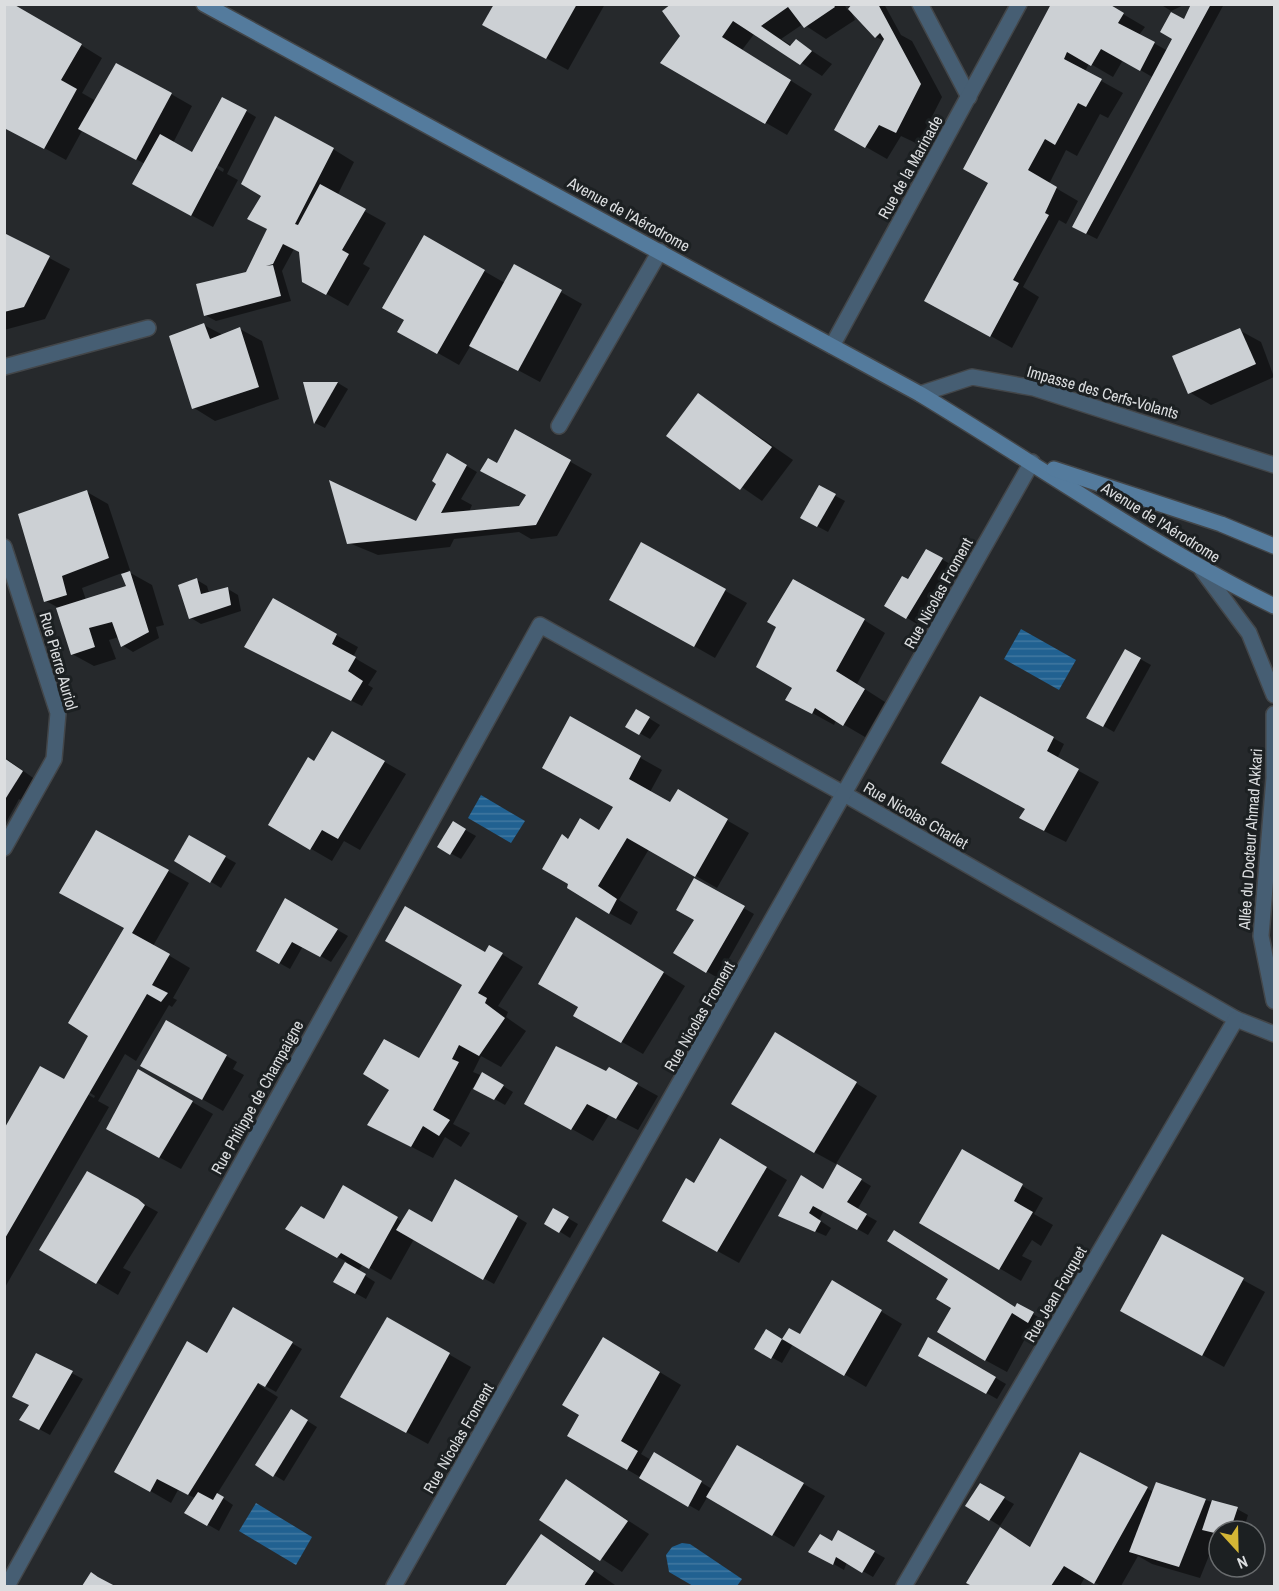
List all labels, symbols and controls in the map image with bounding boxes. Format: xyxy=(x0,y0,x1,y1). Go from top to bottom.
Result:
street label: Rue de la Marinade xyxy=(872,111,948,223)
street label: Avenue de l'Aérodrome xyxy=(563,171,694,257)
street label: Impasse des Cerfs-Volants xyxy=(1025,360,1181,424)
street label: Avenue de l'Aérodrome xyxy=(1096,476,1225,567)
street label: Rue Nicolas Froment xyxy=(898,533,978,653)
street label: Rue Pierre Auriol xyxy=(35,610,83,712)
street label: Allée du Docteur Ahmad Akkari xyxy=(1233,748,1267,931)
street label: Rue Nicolas Charlet xyxy=(860,776,973,854)
street label: Rue Nicolas Froment xyxy=(658,957,740,1075)
street label: Rue Philippe de Champaigne xyxy=(205,1016,309,1178)
street label: Rue Jean Fouquet xyxy=(1019,1242,1092,1346)
street label: Rue Nicolas Froment xyxy=(417,1379,499,1497)
north arrow xyxy=(1207,1519,1267,1579)
text: N xyxy=(1234,1551,1251,1575)

